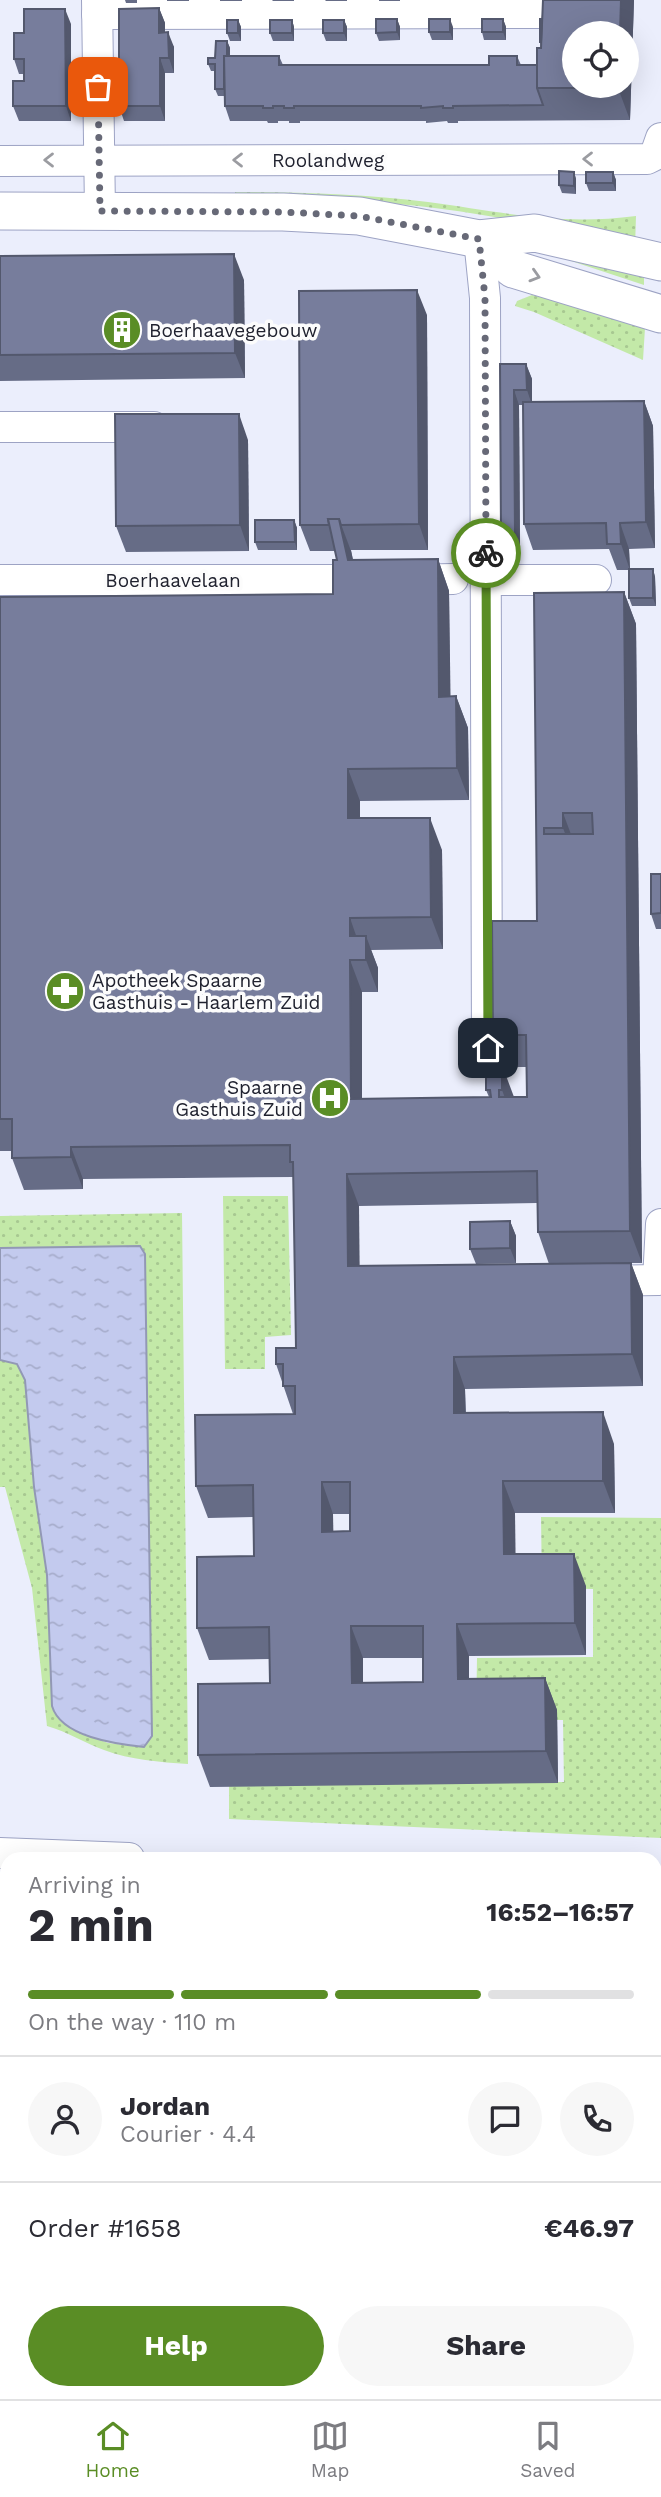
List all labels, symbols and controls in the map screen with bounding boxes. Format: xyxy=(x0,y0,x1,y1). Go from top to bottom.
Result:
map controls xyxy=(562,21,639,98)
button: locate xyxy=(562,21,639,98)
pin xyxy=(68,57,128,117)
icon: bag xyxy=(79,68,117,106)
street label: Roolandweg xyxy=(272,149,385,172)
one-way arrow xyxy=(582,151,592,167)
one-way arrow xyxy=(44,152,54,168)
one-way arrow xyxy=(232,152,242,168)
one-way arrow xyxy=(528,267,540,282)
building icon: Boerhaavegebouw xyxy=(101,309,143,351)
place label: Boerhaavegebouw xyxy=(149,319,317,342)
courier xyxy=(451,518,521,588)
icon: bike xyxy=(467,534,505,572)
street label: Boerhaavelaan xyxy=(105,569,241,592)
place label: Apotheek Spaarne Gasthuis - Haarlem Zuid xyxy=(92,969,320,1014)
pharmacy icon: Apotheek Spaarne Gasthuis - Haarlem Zuid xyxy=(44,970,86,1012)
pin xyxy=(458,1018,518,1078)
icon: home xyxy=(469,1029,507,1067)
place label: Spaarne Gasthuis Zuid xyxy=(175,1076,303,1121)
hospital icon: Spaarne Gasthuis Zuid xyxy=(309,1077,351,1119)
text: Arriving in xyxy=(28,1872,141,1899)
text: 16:52–16:57 xyxy=(486,1897,634,1927)
text: 2 min xyxy=(28,1898,154,1952)
text: On the way · 110 m xyxy=(28,2009,236,2036)
button: person xyxy=(28,2082,102,2156)
button: chat xyxy=(468,2082,542,2156)
button: phone xyxy=(560,2082,634,2156)
text: Jordan xyxy=(120,2091,210,2121)
text: Courier · 4.4 xyxy=(120,2121,256,2148)
text: Order #1658 xyxy=(28,2213,181,2243)
text: €46.97 xyxy=(544,2213,634,2243)
button: Help xyxy=(28,2306,324,2386)
button: Share xyxy=(338,2306,634,2386)
tab: Home xyxy=(85,2417,140,2482)
tab: Map xyxy=(311,2417,349,2482)
tab: Saved xyxy=(520,2417,576,2482)

